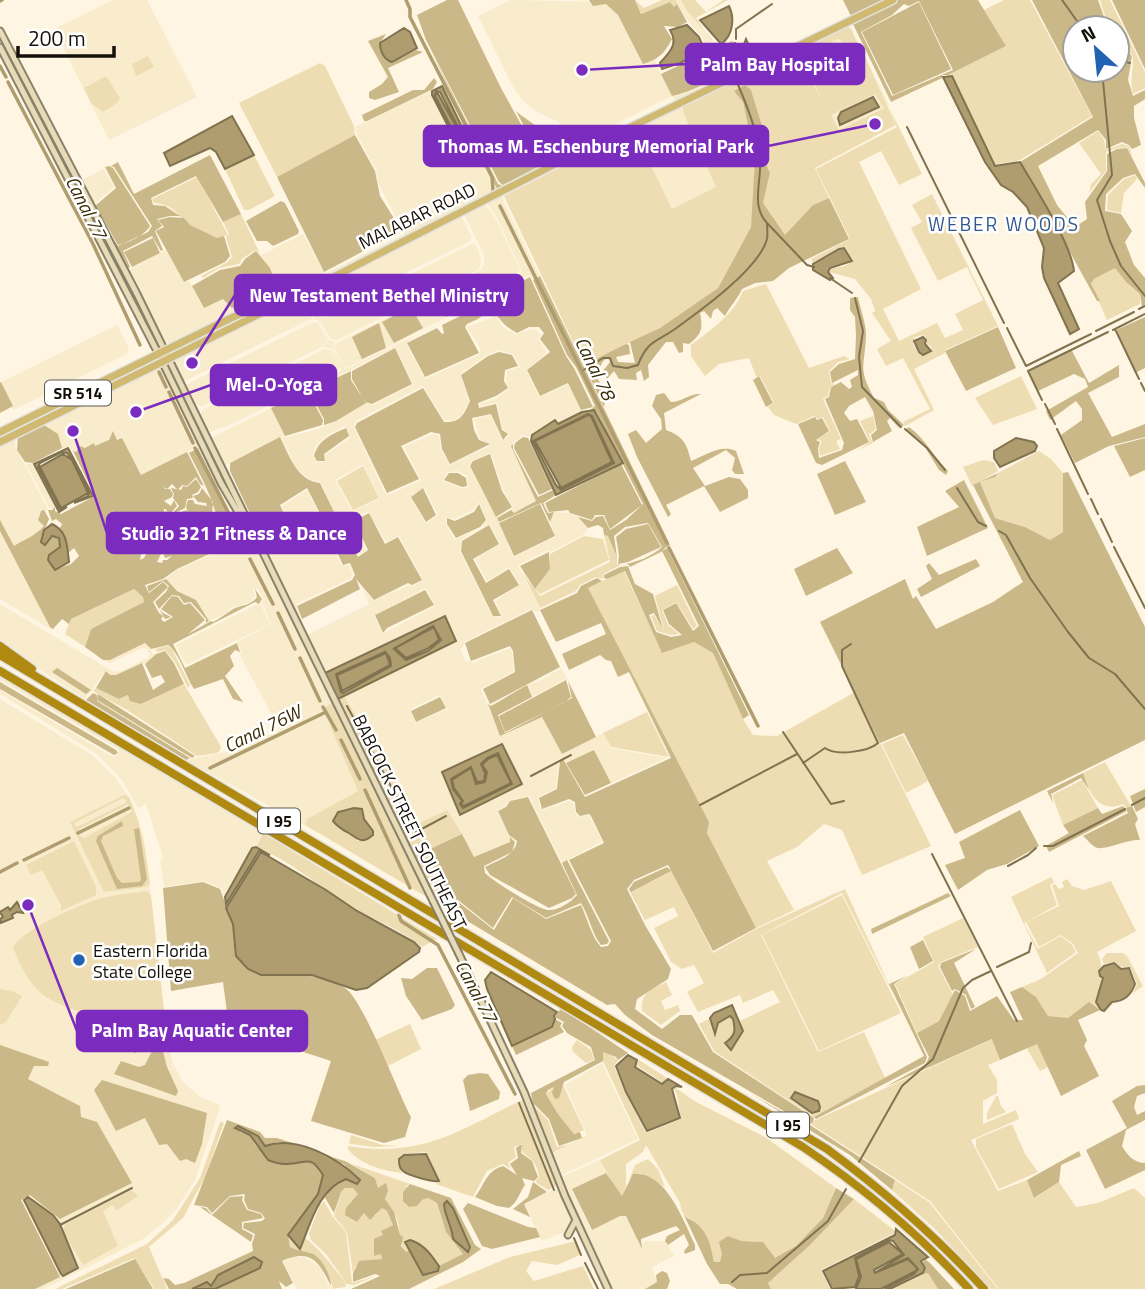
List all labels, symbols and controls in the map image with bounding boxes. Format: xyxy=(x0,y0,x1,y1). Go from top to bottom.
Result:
scale bar xyxy=(18,14,114,58)
north arrow xyxy=(1061,14,1131,84)
text: N xyxy=(1076,17,1101,49)
text: 200 m xyxy=(28,22,85,54)
callout: Palm Bay Hospital xyxy=(686,44,864,84)
text: Palm Bay Hospital xyxy=(700,49,850,78)
callout: Thomas M. Eschenburg Memorial Park xyxy=(424,126,768,166)
text: Thomas M. Eschenburg Memorial Park xyxy=(438,131,754,160)
water label: Canal 77 xyxy=(59,170,116,245)
street label: MALABAR ROAD xyxy=(354,176,480,256)
district label: WEBER WOODS xyxy=(928,209,1080,238)
callout: New Testament Bethel Ministry xyxy=(235,275,523,315)
text: New Testament Bethel Ministry xyxy=(249,280,509,309)
water label: Canal 78 xyxy=(568,331,625,407)
callout: Mel-O-Yoga xyxy=(211,365,336,405)
text: Mel-O-Yoga xyxy=(226,369,323,398)
road number: SR 514 xyxy=(45,380,111,406)
callout: Studio 321 Fitness & Dance xyxy=(107,513,361,553)
text: Studio 321 Fitness & Dance xyxy=(121,518,347,547)
water label: Canal 76W xyxy=(218,695,309,759)
street label: BABCOCK STREET SOUTHEAST xyxy=(346,710,474,935)
road number: I 95 xyxy=(258,808,300,834)
place label: Eastern Florida State College xyxy=(93,937,207,985)
marker: Eastern Florida State College xyxy=(71,952,87,968)
water label: Canal 77 xyxy=(448,954,506,1029)
callout: Palm Bay Aquatic Center xyxy=(77,1011,307,1051)
text: Palm Bay Aquatic Center xyxy=(91,1015,293,1044)
road number: I 95 xyxy=(767,1112,809,1138)

